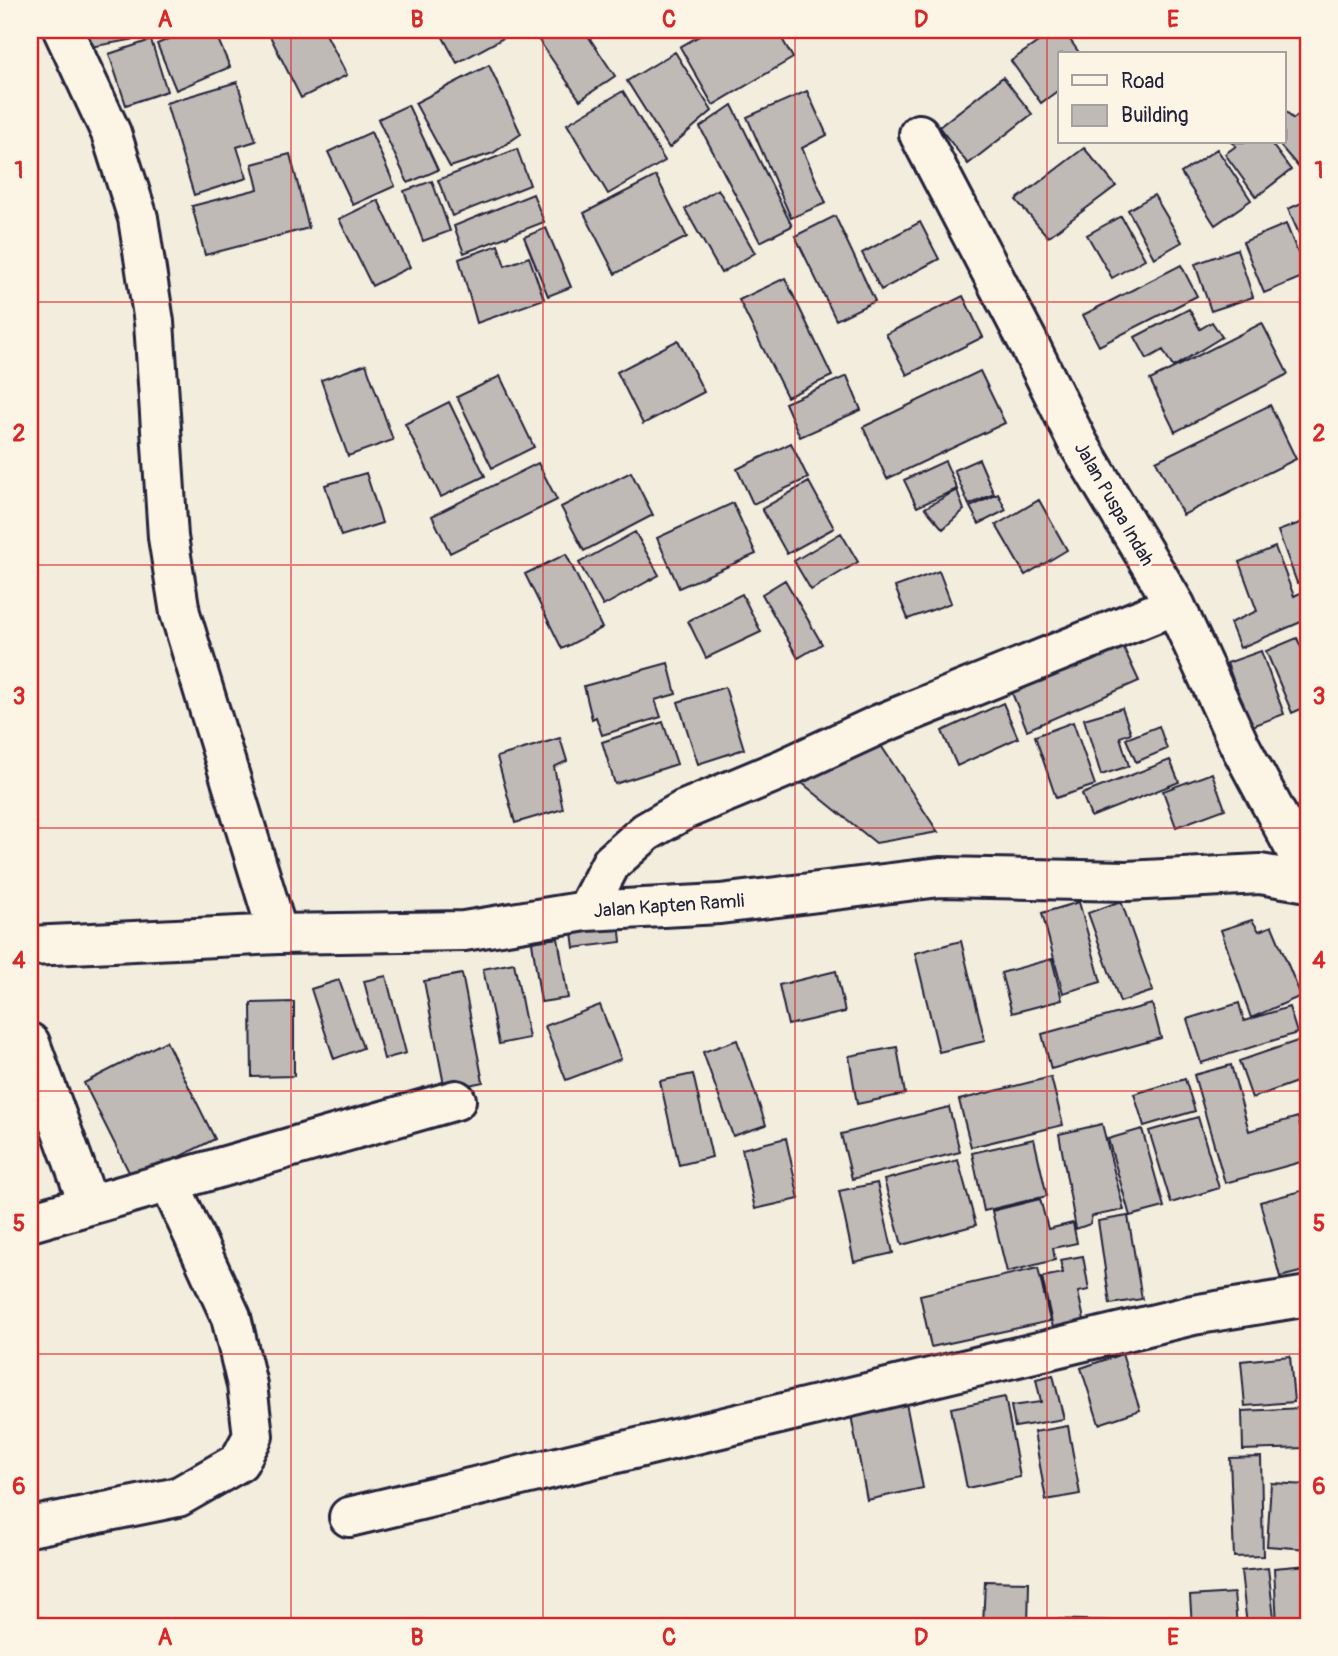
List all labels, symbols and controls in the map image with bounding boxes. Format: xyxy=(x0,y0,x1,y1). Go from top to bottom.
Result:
text: A xyxy=(158,5,173,34)
text: B xyxy=(410,5,424,34)
text: C xyxy=(662,5,676,34)
text: D xyxy=(914,5,928,34)
text: E xyxy=(1167,5,1179,34)
legend xyxy=(1058,52,1286,144)
text: Road xyxy=(1121,68,1165,95)
text: Building xyxy=(1121,102,1188,129)
text: 1 xyxy=(15,156,24,185)
text: 1 xyxy=(1315,156,1324,185)
text: 2 xyxy=(13,419,26,448)
text: 2 xyxy=(1313,419,1326,448)
street label: Jalan Puspa Indah xyxy=(1069,438,1159,570)
text: 3 xyxy=(13,682,25,711)
text: 3 xyxy=(1313,682,1325,711)
street label: Jalan Kapten Ramli xyxy=(593,889,745,923)
text: 4 xyxy=(12,946,26,975)
text: 4 xyxy=(1312,946,1326,975)
text: 5 xyxy=(13,1209,25,1238)
text: 5 xyxy=(1313,1209,1325,1238)
text: 6 xyxy=(12,1472,26,1501)
text: 6 xyxy=(1312,1472,1326,1501)
text: A xyxy=(158,1623,173,1652)
text: B xyxy=(410,1623,424,1652)
text: C xyxy=(662,1623,676,1652)
text: D xyxy=(914,1623,928,1652)
text: E xyxy=(1167,1623,1179,1652)

